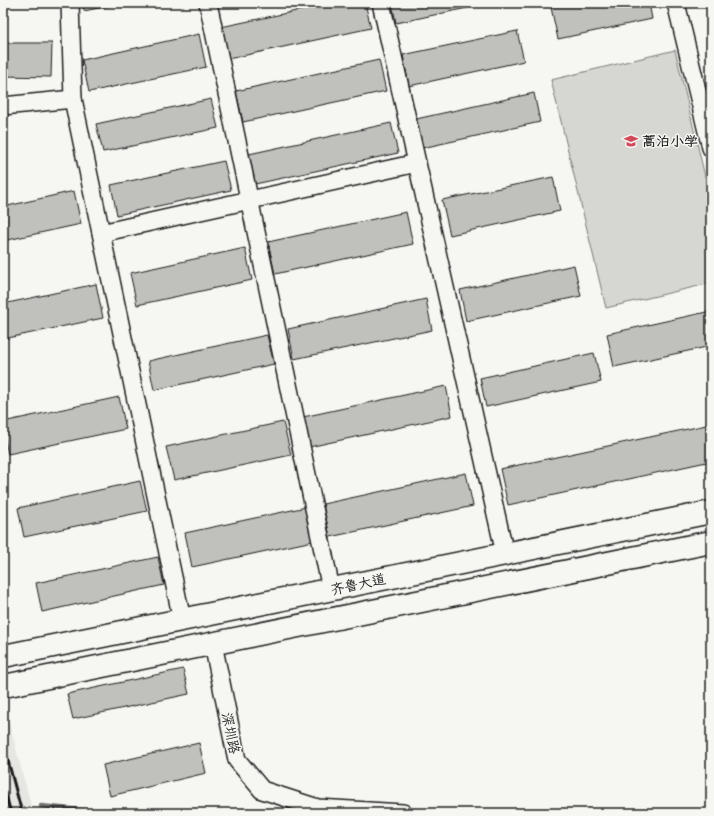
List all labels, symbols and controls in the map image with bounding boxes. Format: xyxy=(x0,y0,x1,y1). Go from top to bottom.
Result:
school or university icon: 蒿泊小学 xyxy=(623,133,639,149)
place label: 蒿泊小学 xyxy=(642,133,698,150)
street label: 齐鲁大道 xyxy=(329,570,387,599)
street label: 深圳路 xyxy=(218,711,243,755)

